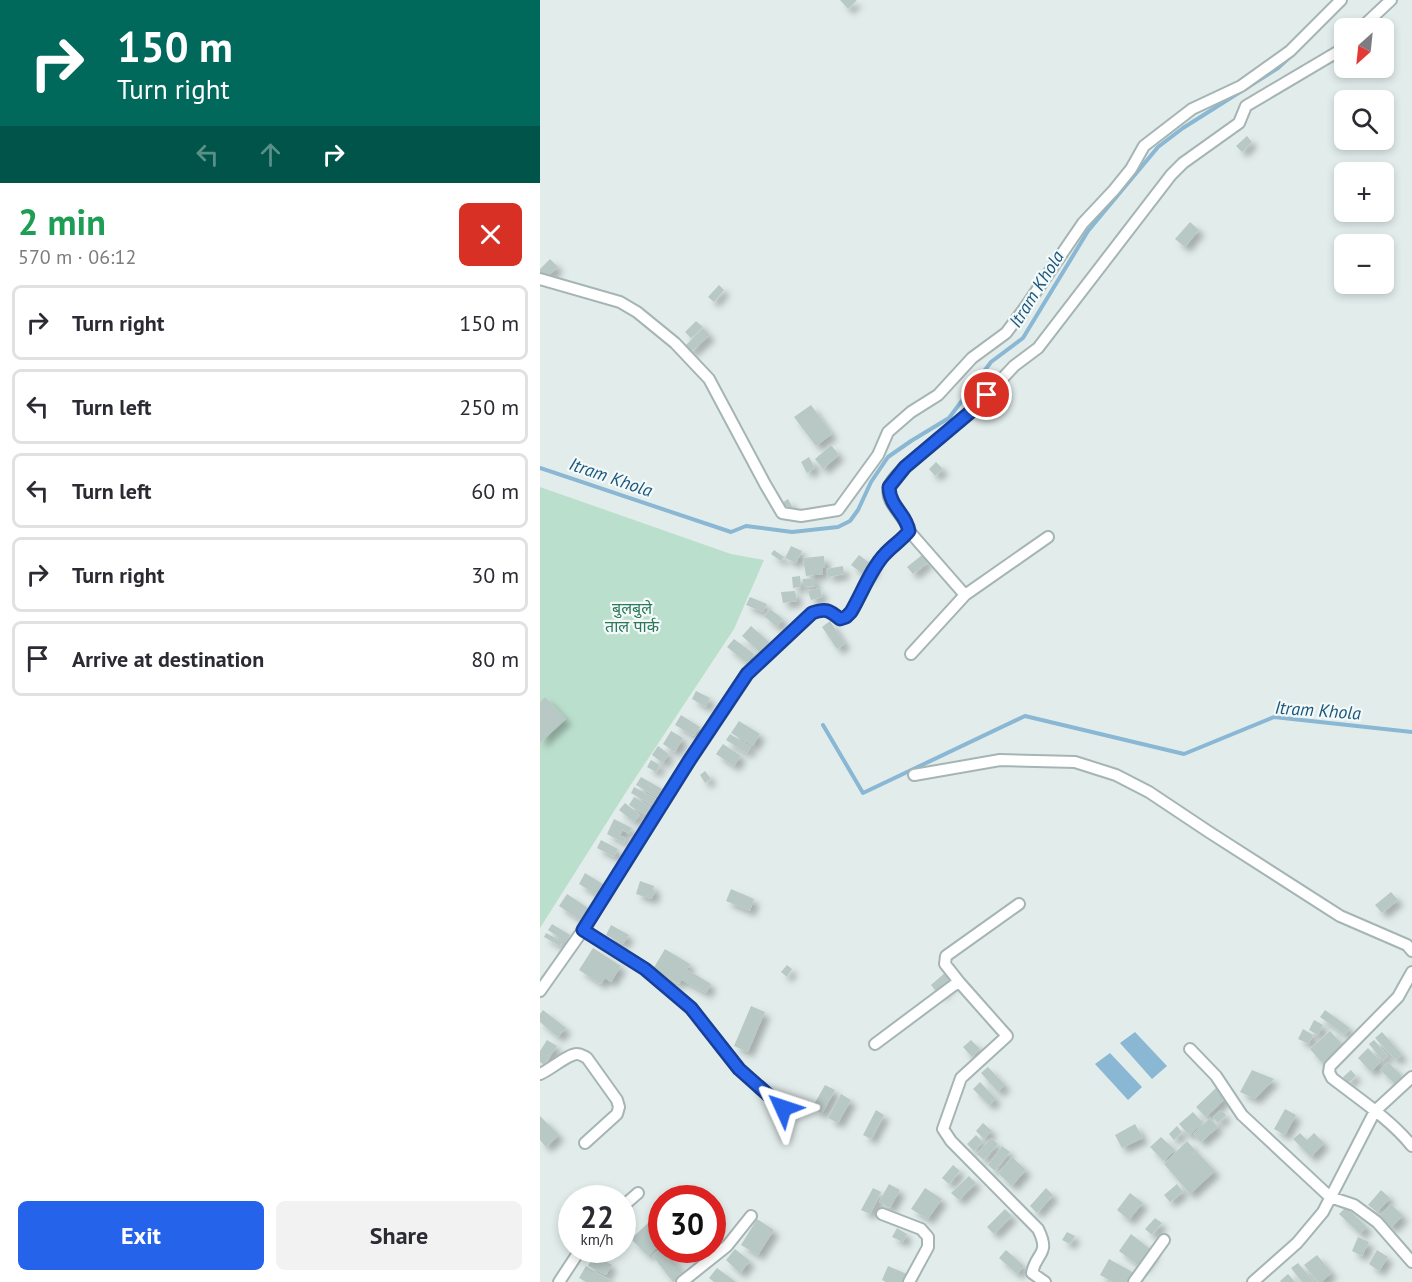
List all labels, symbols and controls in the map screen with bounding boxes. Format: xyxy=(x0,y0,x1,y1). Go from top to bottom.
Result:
north arrow xyxy=(1334,18,1394,78)
map controls xyxy=(1334,18,1394,294)
text: 150 m xyxy=(117,19,233,74)
icon: right xyxy=(18,24,96,102)
text: Turn right xyxy=(117,72,230,106)
button: search xyxy=(1334,90,1394,150)
icon: left xyxy=(191,138,224,171)
icon: ahead xyxy=(254,138,287,171)
icon: right xyxy=(317,138,350,171)
button: + xyxy=(1334,162,1394,222)
text: 2 min xyxy=(18,198,106,245)
button: close xyxy=(459,203,522,266)
button: − xyxy=(1334,234,1394,294)
text: 570 m · 06:12 xyxy=(18,244,136,270)
water label: Itram Khola xyxy=(1003,246,1069,332)
icon: right xyxy=(21,306,54,339)
text: Turn right xyxy=(72,309,164,337)
text: 150 m xyxy=(459,309,519,337)
pin xyxy=(961,369,1012,420)
icon: arrive xyxy=(970,378,1003,411)
icon: left xyxy=(21,390,54,423)
text: Turn left xyxy=(72,393,152,421)
text: 250 m xyxy=(459,393,519,421)
water label: Itram Khola xyxy=(566,452,656,502)
icon: left xyxy=(21,474,54,507)
text: Turn left xyxy=(72,477,152,505)
text: 60 m xyxy=(471,477,519,505)
icon: right xyxy=(21,558,54,591)
text: Turn right xyxy=(72,561,164,589)
text: 30 m xyxy=(471,561,519,589)
park label: बुलबुले ताल पार्क xyxy=(605,598,660,636)
icon: arrive xyxy=(21,642,54,675)
text: Arrive at destination xyxy=(72,645,264,673)
text: 80 m xyxy=(471,645,519,673)
water label: Itram Khola xyxy=(1274,696,1362,724)
position arrow xyxy=(751,1076,815,1140)
speed limit sign: 30 xyxy=(648,1185,726,1263)
text: 22 xyxy=(580,1197,614,1236)
button: Exit xyxy=(18,1201,264,1270)
button: Share xyxy=(276,1201,522,1270)
text: km/h xyxy=(581,1230,613,1249)

